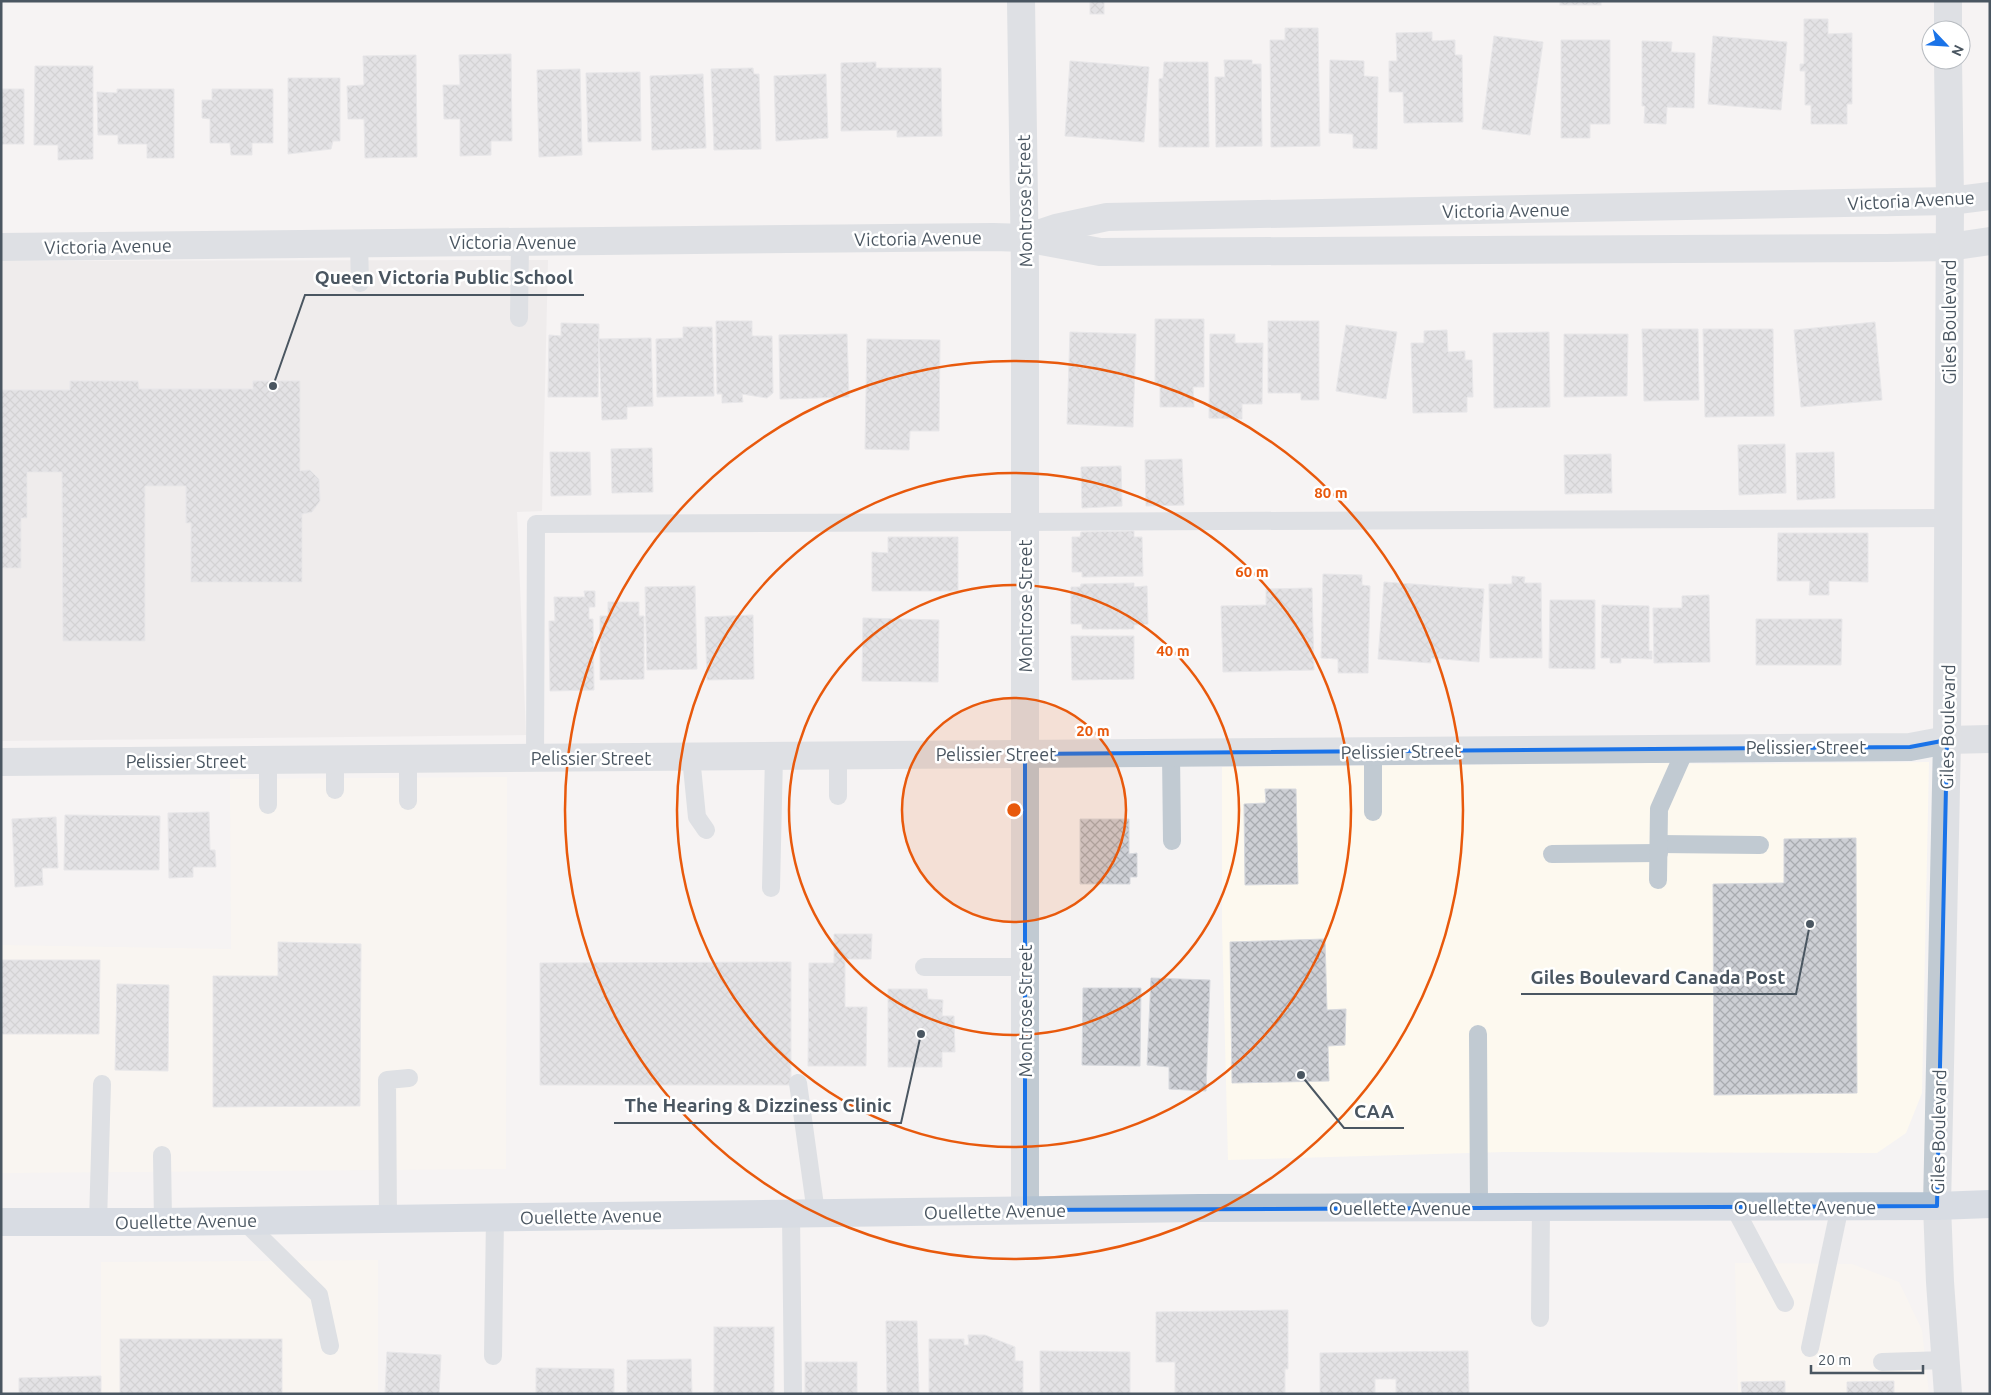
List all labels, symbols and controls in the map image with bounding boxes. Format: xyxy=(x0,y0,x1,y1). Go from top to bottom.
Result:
north arrow xyxy=(1921,20,1971,70)
text: N xyxy=(1948,42,1967,59)
street label: Montrose Street xyxy=(1013,134,1035,268)
street label: Victoria Avenue xyxy=(1847,187,1975,213)
street label: Victoria Avenue xyxy=(1442,199,1570,221)
street label: Victoria Avenue xyxy=(854,227,982,249)
street label: Victoria Avenue xyxy=(449,232,577,252)
street label: Victoria Avenue xyxy=(44,235,172,257)
street label: Giles Boulevard xyxy=(1939,259,1959,385)
callout: Queen Victoria Public School xyxy=(305,261,584,295)
text: Queen Victoria Public School xyxy=(315,266,574,288)
text: 80 m xyxy=(1314,484,1348,501)
street label: Montrose Street xyxy=(1015,540,1035,672)
text: 60 m xyxy=(1235,563,1269,580)
text: 40 m xyxy=(1156,642,1190,659)
street label: Giles Boulevard xyxy=(1936,664,1958,790)
text: 20 m xyxy=(1076,722,1110,739)
street label: Pelissier Street xyxy=(1746,737,1866,757)
street label: Pelissier Street xyxy=(1341,740,1461,762)
street label: Pelissier Street xyxy=(936,744,1056,764)
street label: Pelissier Street xyxy=(531,748,651,768)
street label: Pelissier Street xyxy=(126,751,246,771)
centre of rings xyxy=(1005,801,1023,819)
street label: Montrose Street xyxy=(1015,945,1035,1077)
callout: Giles Boulevard Canada Post xyxy=(1521,960,1796,994)
text: Giles Boulevard Canada Post xyxy=(1531,966,1785,988)
street label: Giles Boulevard xyxy=(1927,1069,1949,1195)
callout: The Hearing & Dizziness Clinic xyxy=(614,1089,901,1123)
text: The Hearing & Dizziness Clinic xyxy=(625,1094,892,1116)
callout: CAA xyxy=(1344,1094,1404,1128)
text: CAA xyxy=(1354,1100,1395,1122)
street label: Ouellette Avenue xyxy=(1734,1197,1876,1217)
street label: Ouellette Avenue xyxy=(1329,1198,1471,1218)
street label: Ouellette Avenue xyxy=(924,1200,1066,1222)
street label: Ouellette Avenue xyxy=(520,1205,662,1227)
street label: Ouellette Avenue xyxy=(115,1210,257,1232)
scale bar xyxy=(1811,1342,1924,1374)
text: 20 m xyxy=(1818,1351,1851,1368)

